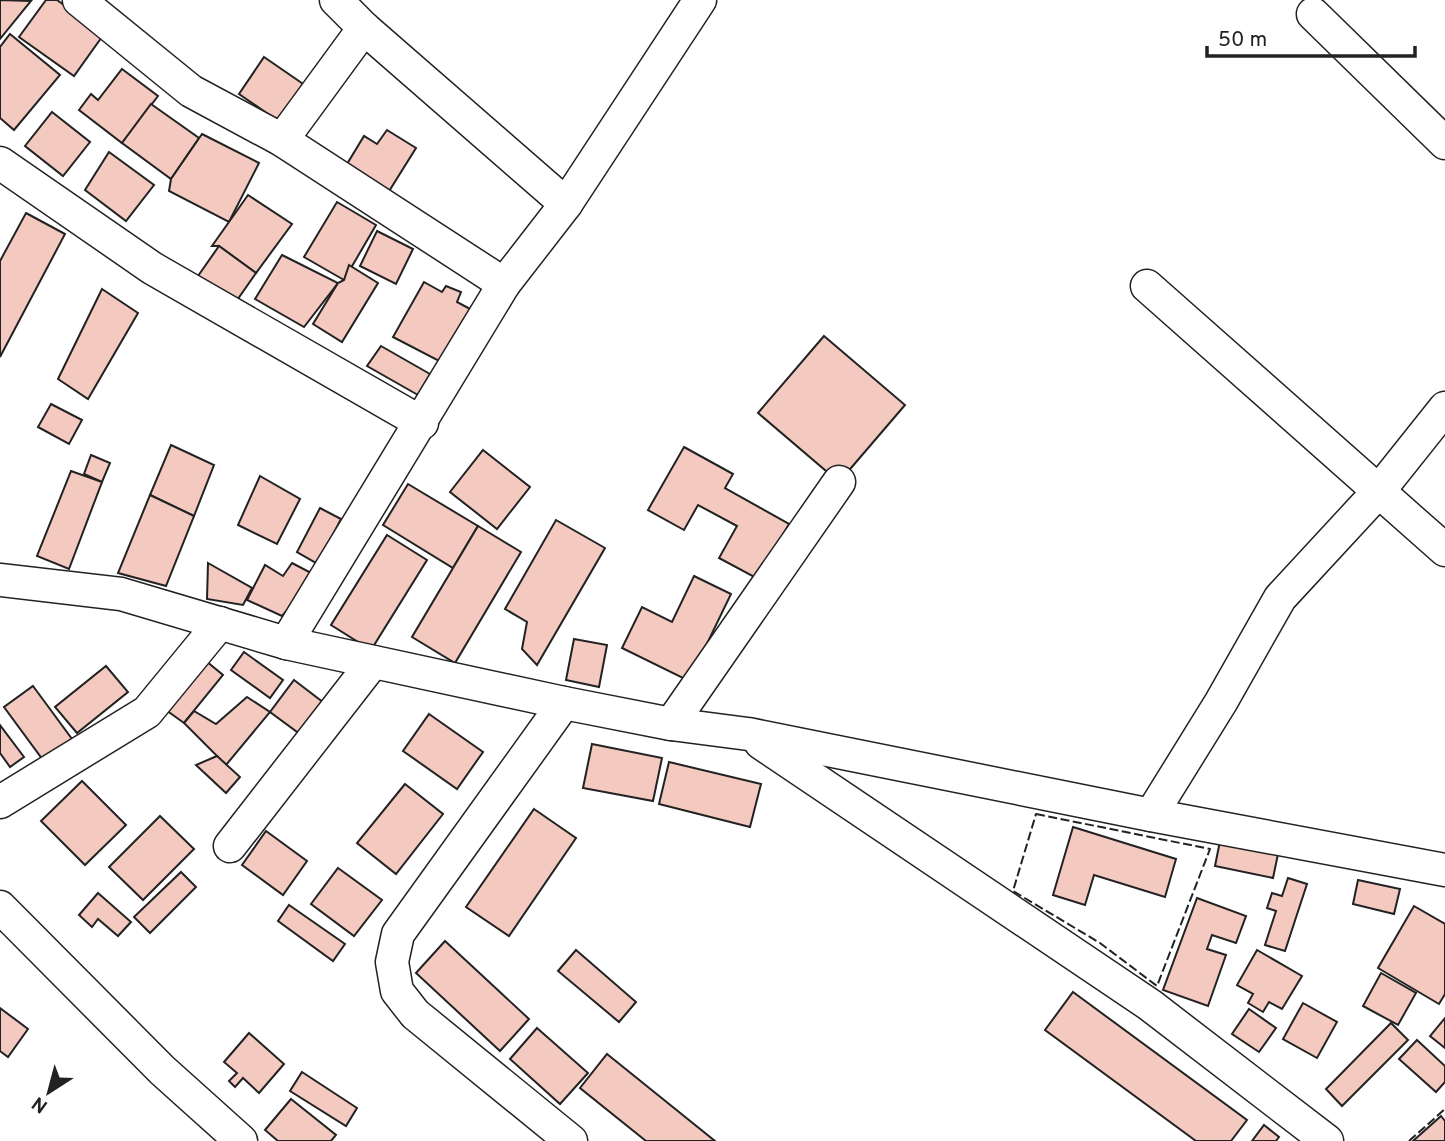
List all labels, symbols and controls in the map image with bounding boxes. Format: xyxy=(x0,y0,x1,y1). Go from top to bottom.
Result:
scale bar xyxy=(1207,14,1415,58)
text: 50 m xyxy=(1218,27,1267,54)
north arrow xyxy=(14,1057,84,1127)
text: N xyxy=(28,1090,53,1118)

